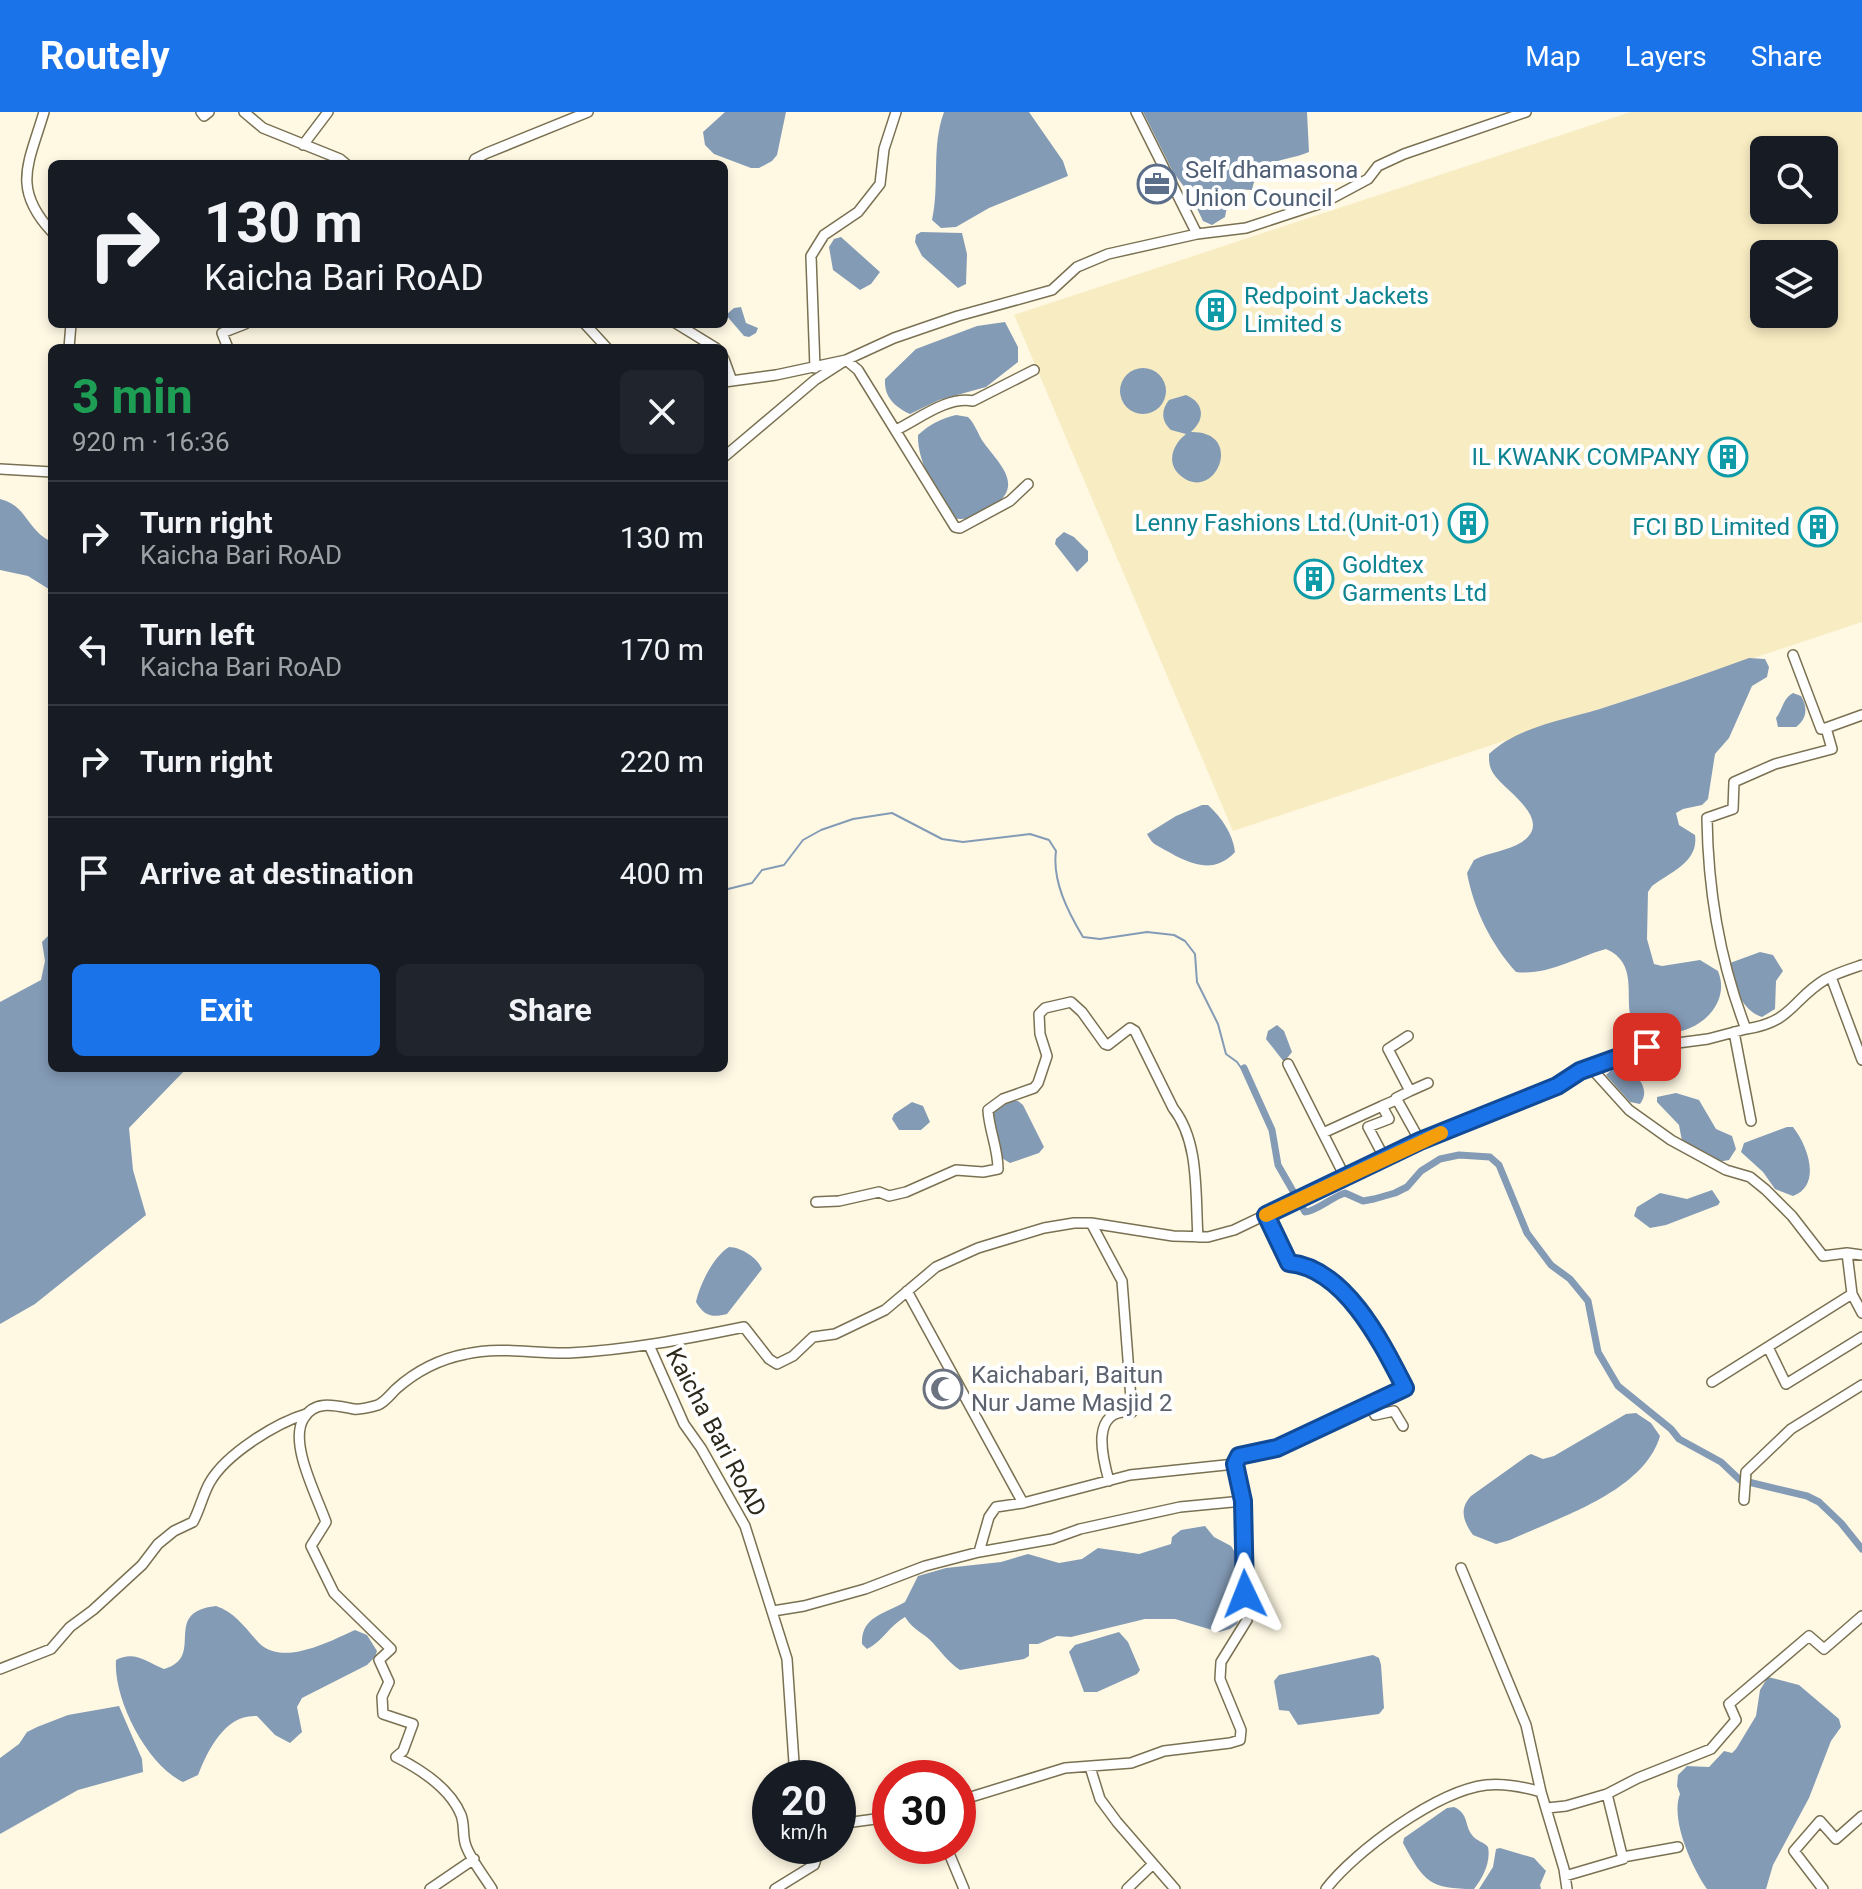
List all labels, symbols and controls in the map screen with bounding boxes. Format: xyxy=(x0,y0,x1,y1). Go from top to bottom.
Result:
text: Routely xyxy=(40,34,170,78)
text: Map xyxy=(1525,40,1581,73)
text: Layers xyxy=(1625,40,1707,73)
text: Share xyxy=(1751,40,1822,73)
map controls xyxy=(1750,136,1838,328)
button: search xyxy=(1750,136,1838,224)
place label: Self dhamasona Union Council xyxy=(1185,156,1358,212)
office icon: Self dhamasona Union Council xyxy=(1136,163,1178,205)
text: 130 m xyxy=(204,190,363,256)
icon: right xyxy=(72,192,176,296)
button: layers xyxy=(1750,240,1838,328)
text: Kaicha Bari RoAD xyxy=(204,257,484,299)
place label: Redpoint Jackets Limited s xyxy=(1244,282,1429,338)
building icon: Redpoint Jackets Limited s xyxy=(1195,289,1237,331)
text: 3 min xyxy=(72,368,193,425)
button: close xyxy=(620,370,704,454)
text: 920 m · 16:36 xyxy=(72,427,230,457)
building icon: IL KWANK COMPANY xyxy=(1707,436,1749,478)
place label: IL KWANK COMPANY xyxy=(1471,443,1701,471)
building icon: Lenny Fashions Ltd.(Unit-01) xyxy=(1447,502,1489,544)
text: Turn right xyxy=(140,505,273,540)
building icon: FCI BD Limited xyxy=(1797,506,1839,548)
place label: Lenny Fashions Ltd.(Unit-01) xyxy=(1135,509,1440,537)
place label: FCI BD Limited xyxy=(1632,513,1790,541)
icon: right xyxy=(72,515,116,559)
text: 130 m xyxy=(620,520,704,555)
text: Kaicha Bari RoAD xyxy=(140,540,342,570)
place label: Goldtex Garments Ltd xyxy=(1342,551,1487,607)
building icon: Goldtex Garments Ltd xyxy=(1293,558,1335,600)
text: Turn left xyxy=(140,617,255,652)
icon: left xyxy=(72,627,116,671)
text: 170 m xyxy=(620,632,704,667)
text: Kaicha Bari RoAD xyxy=(140,652,342,682)
icon: right xyxy=(72,739,116,783)
text: Turn right xyxy=(140,744,273,779)
text: 220 m xyxy=(620,744,704,779)
icon: arrive xyxy=(72,851,116,895)
text: Arrive at destination xyxy=(140,856,414,891)
text: 400 m xyxy=(620,856,704,891)
button: Exit xyxy=(72,964,380,1056)
button: Share xyxy=(396,964,704,1056)
pin xyxy=(1613,1013,1681,1081)
icon: arrive xyxy=(1625,1025,1669,1069)
street label: Kaicha Bari RoAD xyxy=(660,1343,772,1521)
place label: Kaichabari, Baitun Nur Jame Masjid 2 xyxy=(971,1361,1172,1417)
mosque icon: Kaichabari, Baitun Nur Jame Masjid 2 xyxy=(922,1368,964,1410)
position arrow xyxy=(1203,1552,1287,1636)
speed limit sign: 30 xyxy=(872,1760,976,1864)
text: 20 xyxy=(781,1778,827,1825)
text: km/h xyxy=(781,1820,827,1844)

